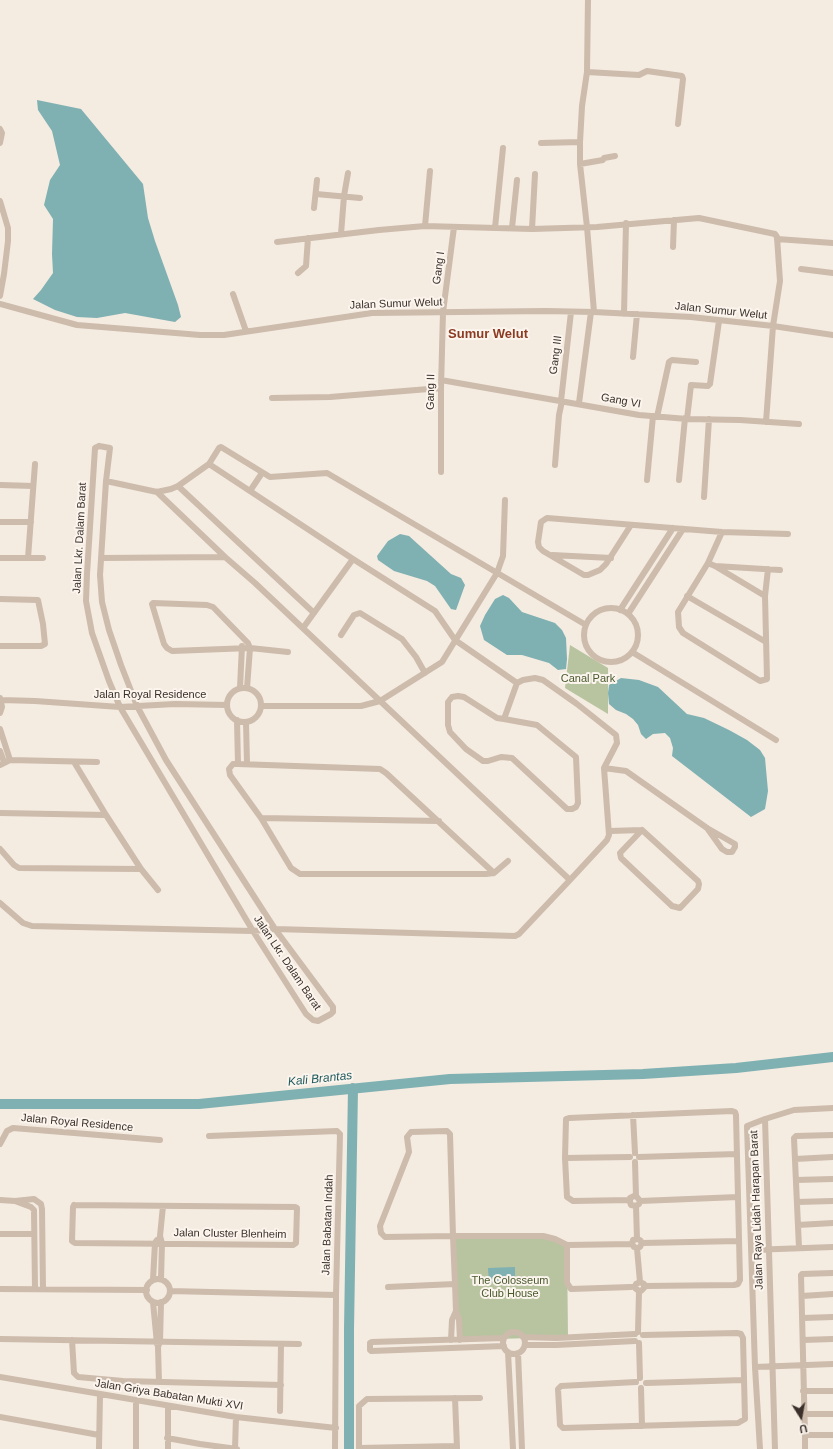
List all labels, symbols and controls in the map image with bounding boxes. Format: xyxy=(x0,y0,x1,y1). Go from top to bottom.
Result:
street label: Gang I xyxy=(430,251,448,285)
street label: Jalan Sumur Welut xyxy=(349,296,443,312)
street label: Jalan Sumur Welut xyxy=(674,300,768,322)
district label: Sumur Welut xyxy=(448,326,528,342)
street label: Gang III xyxy=(547,335,565,375)
street label: Gang II xyxy=(424,374,438,410)
street label: Gang VI xyxy=(600,391,642,411)
street label: Jalan Lkr. Dalam Barat xyxy=(70,482,90,594)
park label: Canal Park xyxy=(561,672,615,686)
street label: Jalan Royal Residence xyxy=(94,688,206,702)
street label: Jalan Lkr. Dalam Barat xyxy=(250,913,324,1013)
water label: Kali Brantas xyxy=(287,1068,353,1090)
street label: Jalan Royal Residence xyxy=(20,1112,134,1134)
street label: Jalan Raya Lidah Harapan Barat xyxy=(748,1130,766,1290)
street label: Jalan Babatan Indah xyxy=(320,1174,336,1276)
street label: Jalan Cluster Blenheim xyxy=(173,1226,287,1242)
park label: The Colosseum Club House xyxy=(471,1274,549,1300)
street label: Jalan Griya Babatan Mukti XVI xyxy=(94,1377,244,1413)
north arrow xyxy=(781,1397,821,1437)
text: U xyxy=(798,1422,808,1435)

